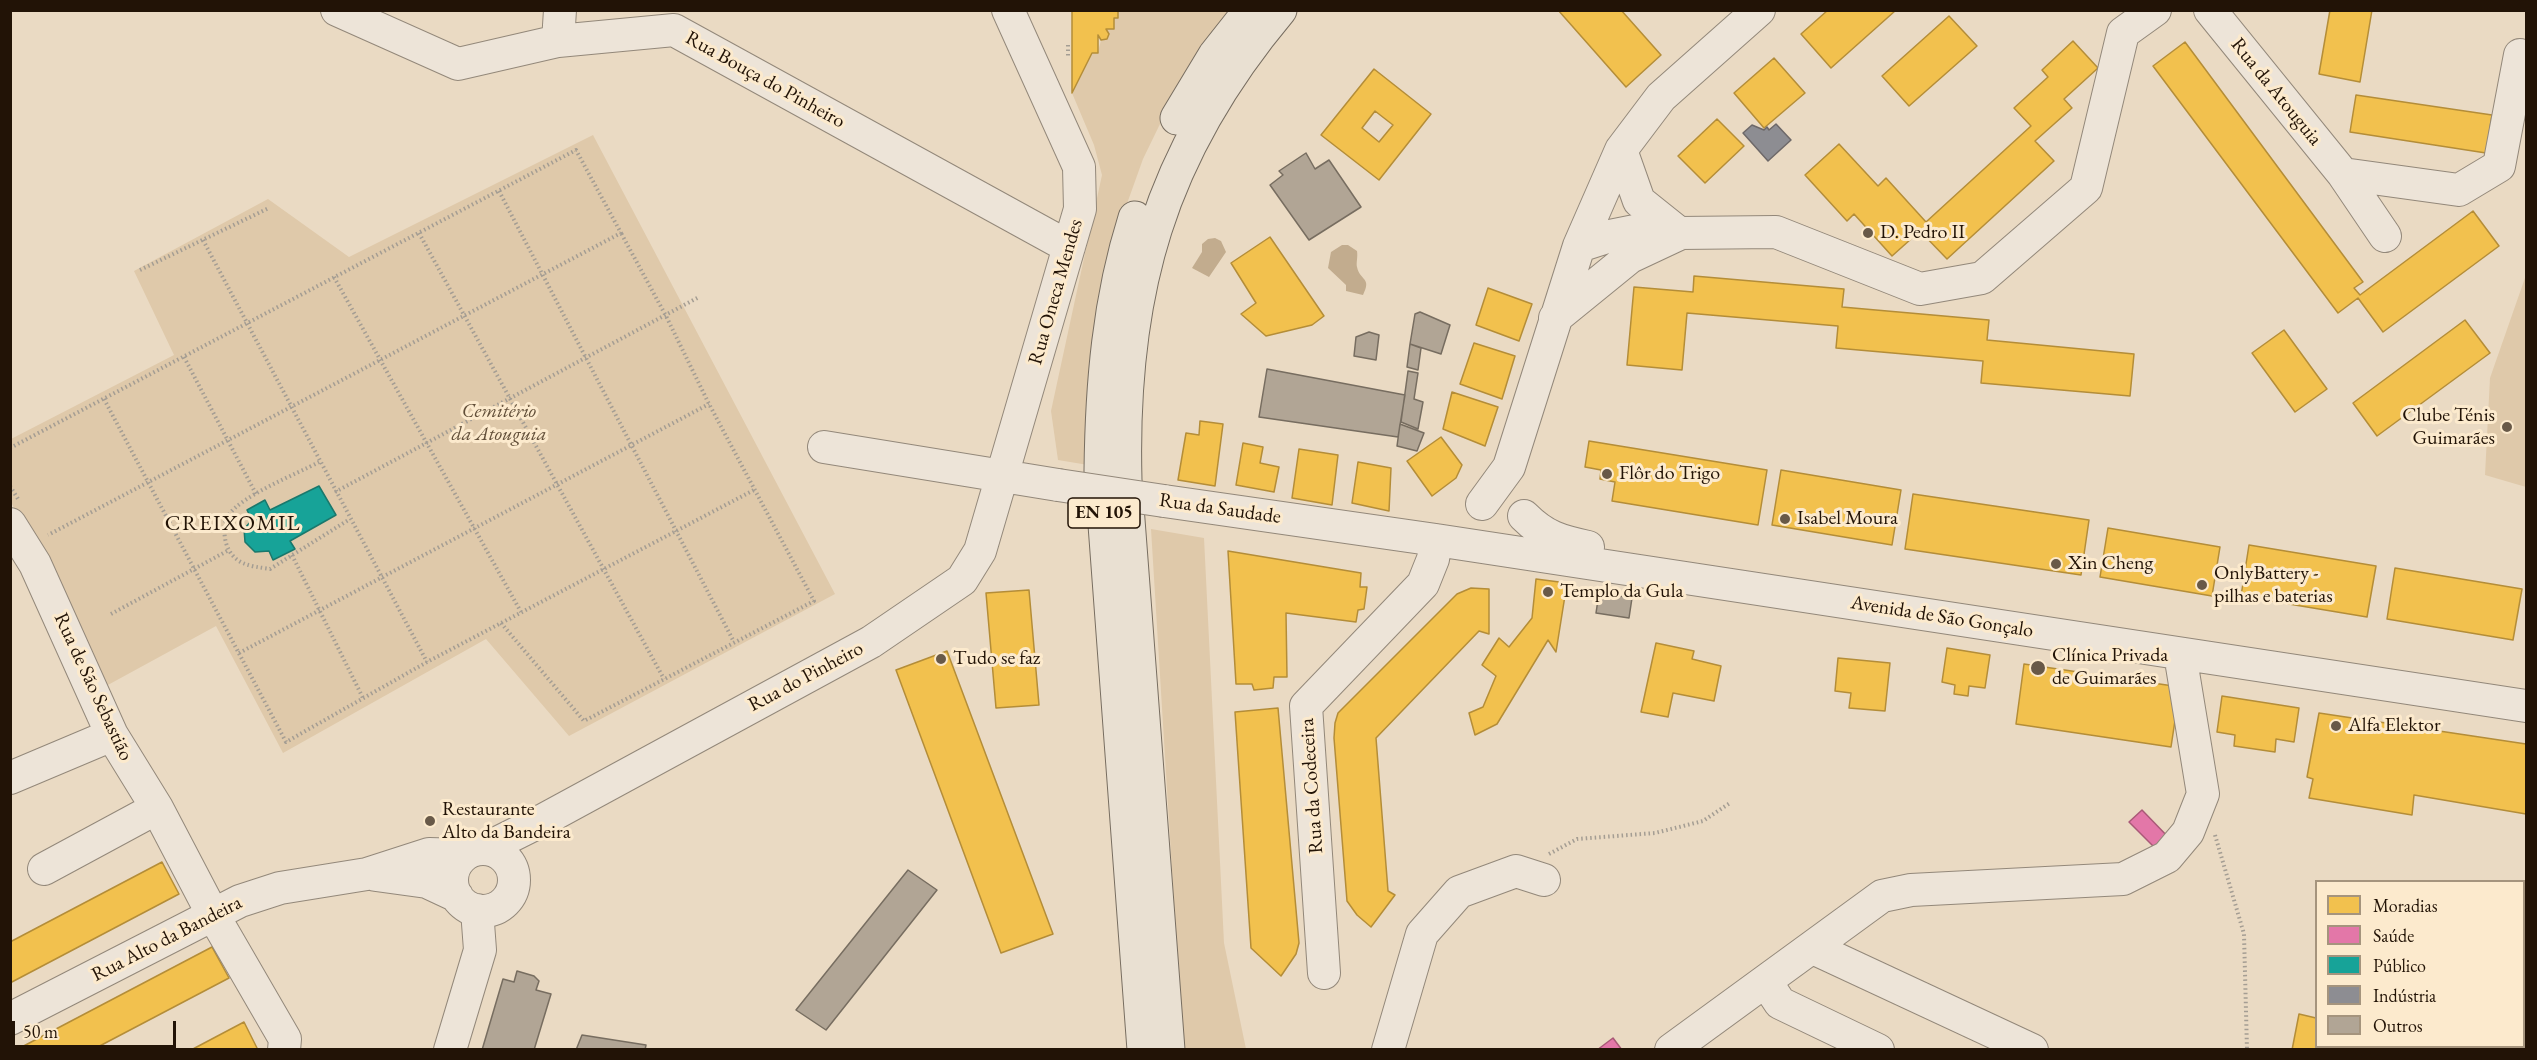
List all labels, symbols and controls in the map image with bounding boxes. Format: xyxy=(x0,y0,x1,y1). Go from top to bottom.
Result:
street label: Rua Bouça do Pinheiro xyxy=(681,26,849,134)
street label: Rua da Atouguia xyxy=(2225,33,2327,151)
street label: Rua Oneca Mendes xyxy=(1024,216,1088,368)
place label: D. Pedro II xyxy=(1880,221,1965,245)
marker: D. Pedro II xyxy=(1861,226,1875,240)
park label: Cemitério da Atouguia xyxy=(451,400,547,447)
place label: Clube Ténis Guimarães xyxy=(2402,404,2495,451)
marker: Clube Ténis Guimarães xyxy=(2500,420,2514,434)
place label: Flôr do Trigo xyxy=(1619,462,1720,486)
marker: Flôr do Trigo xyxy=(1600,467,1614,481)
street label: Rua da Saudade xyxy=(1158,489,1282,529)
road number: EN 105 xyxy=(1068,498,1140,528)
place label: Isabel Moura xyxy=(1797,507,1898,531)
district label: CREIXOMIL xyxy=(165,511,301,537)
marker: Isabel Moura xyxy=(1778,512,1792,526)
place label: Xin Cheng xyxy=(2068,552,2153,576)
marker: Xin Cheng xyxy=(2049,557,2063,571)
place label: OnlyBattery - pilhas e baterias xyxy=(2214,562,2333,609)
marker: OnlyBattery - pilhas e baterias xyxy=(2195,578,2209,592)
place label: Templo da Gula xyxy=(1560,580,1683,604)
marker: Templo da Gula xyxy=(1541,585,1555,599)
street label: Avenida de São Gonçalo xyxy=(1849,591,2035,643)
street label: Rua de São Sebastião xyxy=(48,609,138,765)
street label: Rua do Pinheiro xyxy=(744,637,868,717)
place label: Clínica Privada de Guimarães xyxy=(2052,644,2168,691)
place label: Tudo se faz xyxy=(953,647,1040,671)
marker: Tudo se faz xyxy=(934,652,948,666)
marker: Clínica Privada de Guimarães xyxy=(2029,659,2047,677)
place label: Alfa Elektor xyxy=(2348,714,2441,738)
street label: Rua da Codeceira xyxy=(1295,717,1329,855)
marker: Alfa Elektor xyxy=(2329,719,2343,733)
place label: Restaurante Alto da Bandeira xyxy=(442,798,571,845)
marker: Restaurante Alto da Bandeira xyxy=(423,814,437,828)
legend xyxy=(2315,880,2525,1048)
street label: Rua Alto da Bandeira xyxy=(88,891,246,987)
text: Moradias xyxy=(2373,894,2437,917)
text: Saúde xyxy=(2373,924,2414,947)
text: Público xyxy=(2373,954,2426,977)
text: Indústria xyxy=(2373,984,2436,1007)
scale bar xyxy=(15,1009,178,1047)
text: Outros xyxy=(2373,1014,2423,1037)
text: 50 m xyxy=(23,1020,58,1043)

